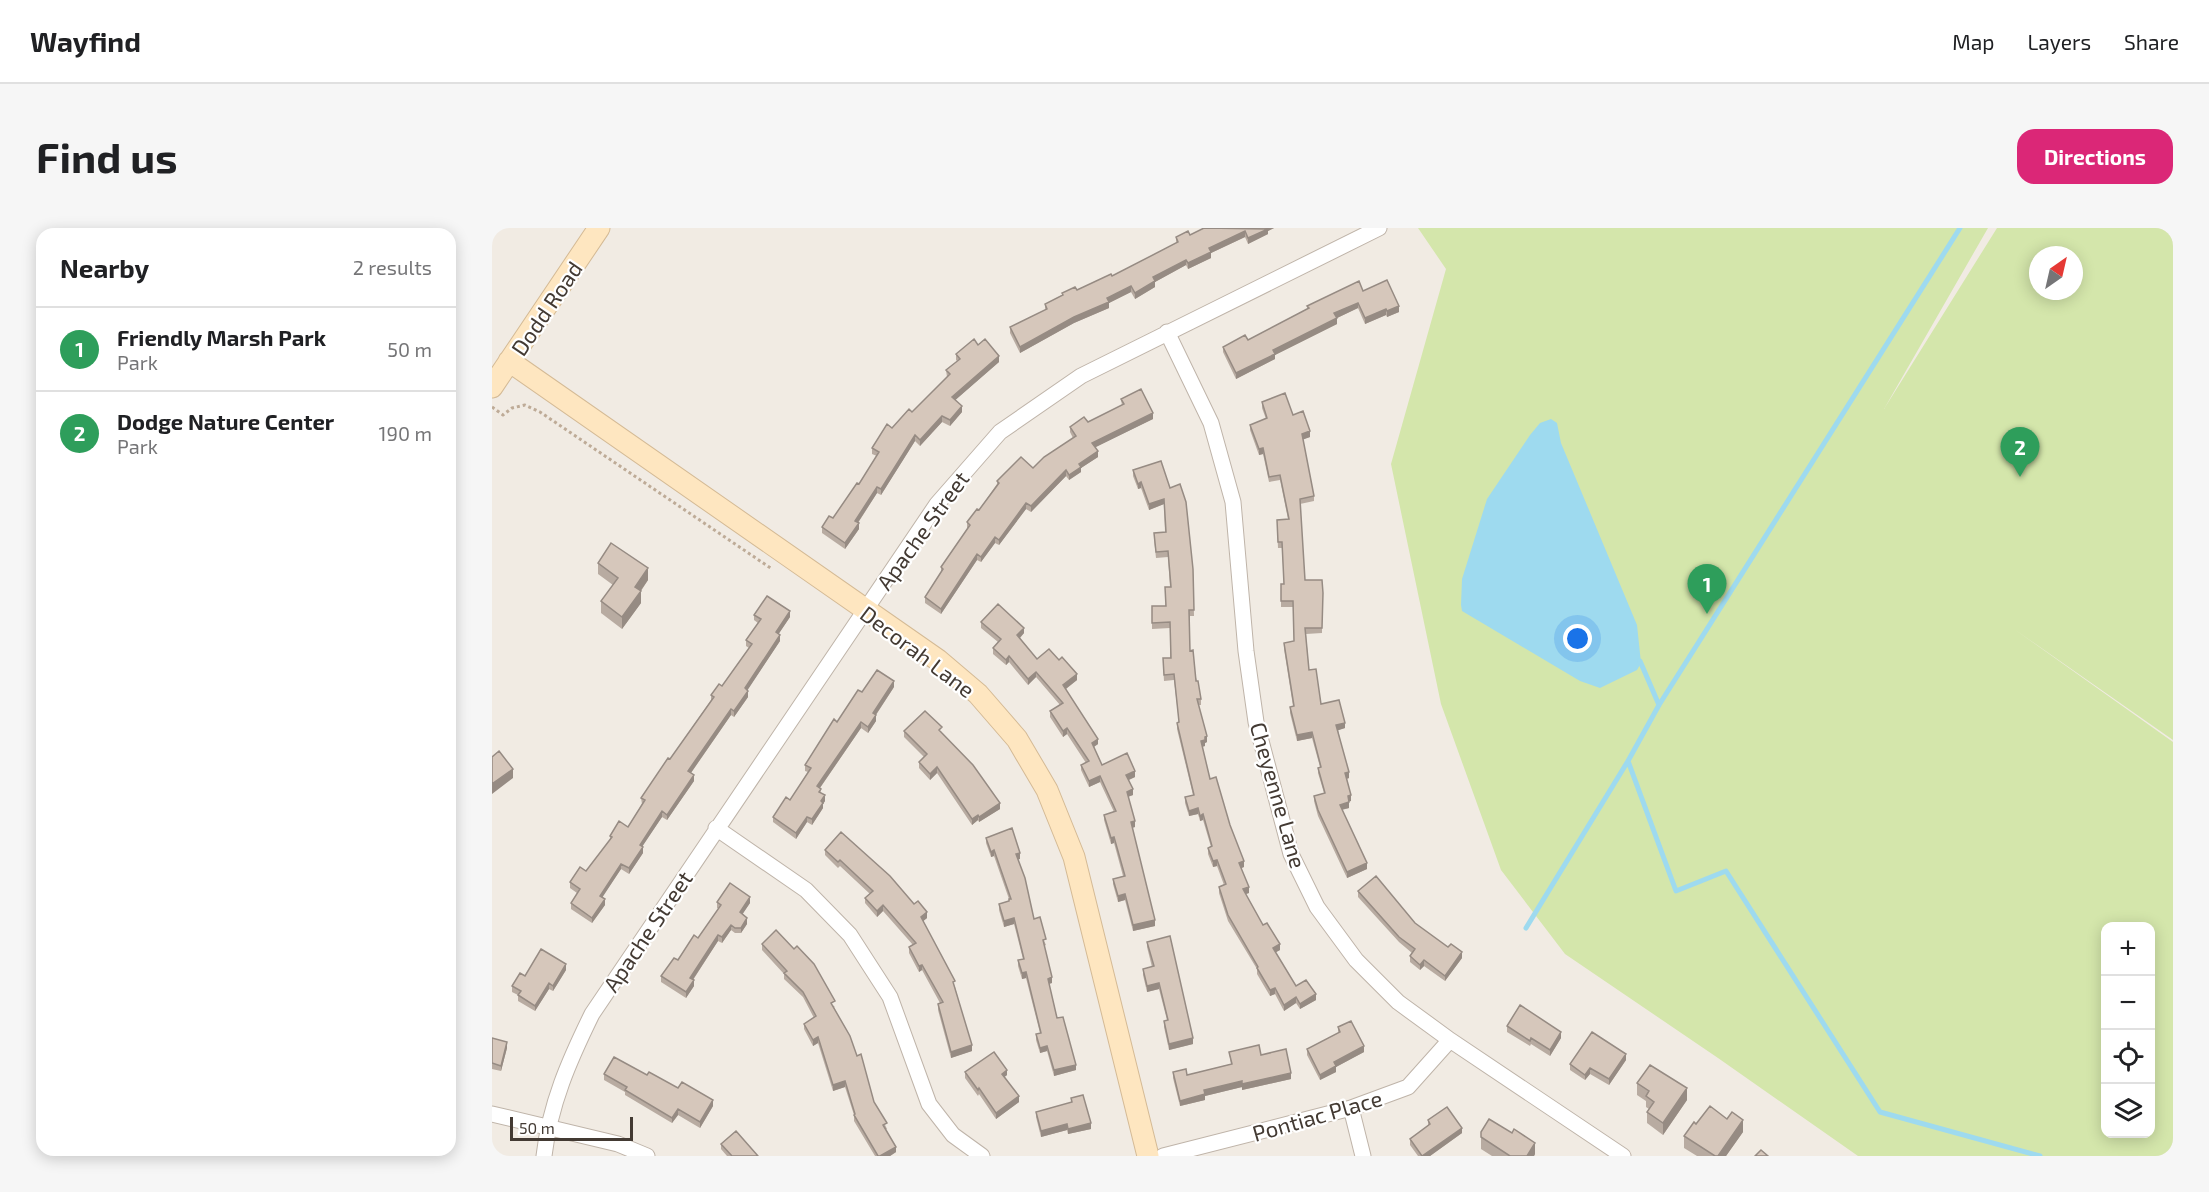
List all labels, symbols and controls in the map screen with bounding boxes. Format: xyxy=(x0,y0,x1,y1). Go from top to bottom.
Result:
text: Wayfind xyxy=(30,24,141,58)
text: Map xyxy=(1952,29,1994,54)
text: Layers xyxy=(2027,29,2091,54)
text: Share xyxy=(2124,29,2179,54)
button: Directions xyxy=(2017,129,2173,184)
text: Find us xyxy=(36,131,178,181)
north arrow xyxy=(2029,246,2083,300)
text: Nearby xyxy=(60,252,149,283)
text: 2 results xyxy=(353,255,432,279)
street label: Dodd Road xyxy=(505,256,587,360)
text: Friendly Marsh Park xyxy=(117,324,326,350)
text: 1 xyxy=(75,337,84,361)
text: 50 m xyxy=(387,337,432,361)
text: Park xyxy=(117,350,158,374)
text: Dodge Nature Center xyxy=(117,408,334,434)
text: 2 xyxy=(74,421,85,445)
text: 190 m xyxy=(379,421,432,445)
pin: 2 xyxy=(2000,428,2039,477)
text: Park xyxy=(117,434,158,458)
street label: Apache Street xyxy=(870,466,974,594)
pin: 1 xyxy=(1688,564,1726,614)
street label: Decorah Lane xyxy=(856,600,980,702)
your location xyxy=(1563,624,1592,653)
street label: Cheyenne Lane xyxy=(1246,719,1312,871)
street label: Apache Street xyxy=(597,866,697,996)
map controls xyxy=(2101,922,2155,1138)
button: + xyxy=(2101,922,2155,976)
button: − xyxy=(2101,976,2155,1030)
button: locate xyxy=(2101,1030,2155,1084)
street label: Pontiac Place xyxy=(1249,1084,1385,1146)
button: layers xyxy=(2101,1084,2155,1138)
scale bar xyxy=(510,1114,633,1142)
text: 50 m xyxy=(519,1118,555,1137)

